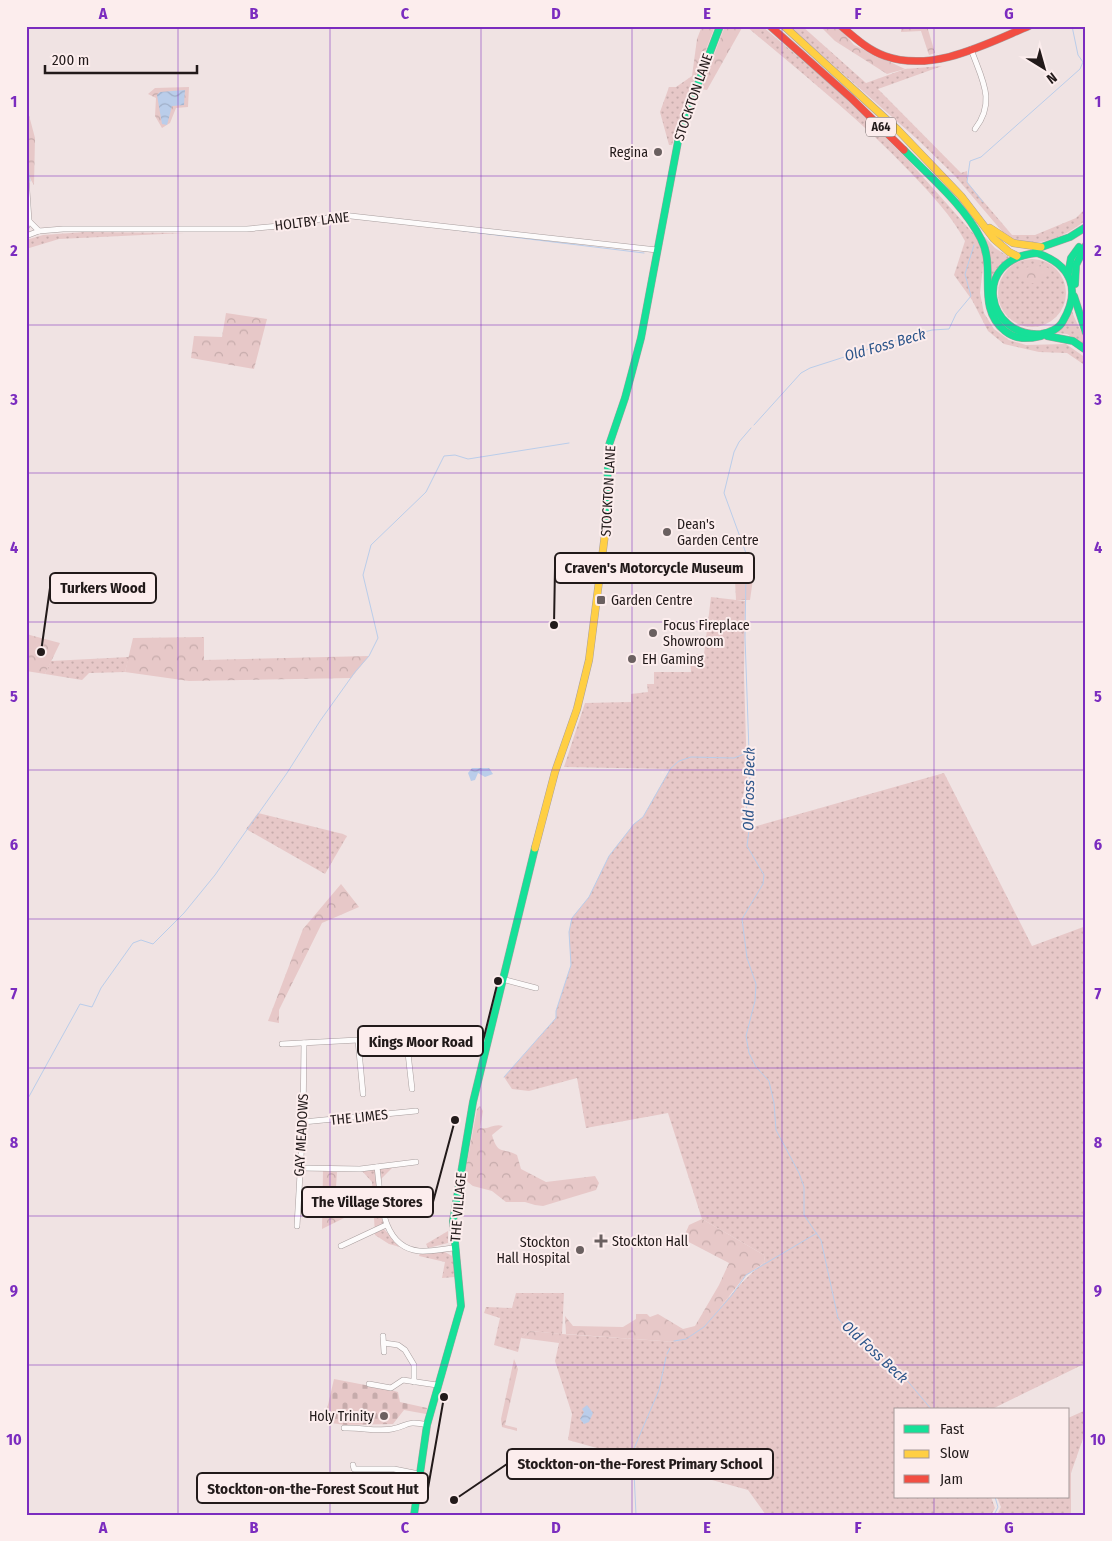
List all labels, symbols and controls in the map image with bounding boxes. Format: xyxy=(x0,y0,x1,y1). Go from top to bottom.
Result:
text: A xyxy=(98,4,108,23)
text: B xyxy=(250,4,259,23)
text: C xyxy=(401,4,410,23)
text: D xyxy=(551,4,561,23)
text: E xyxy=(703,4,711,23)
text: F xyxy=(854,4,862,23)
text: G xyxy=(1004,4,1014,23)
scale bar xyxy=(45,42,198,74)
north arrow xyxy=(1020,42,1070,92)
text: 200 m xyxy=(52,51,89,69)
street label: STOCKTON LANE xyxy=(671,51,716,143)
text: N xyxy=(1043,69,1060,87)
text: 1 xyxy=(11,92,17,111)
text: 1 xyxy=(1095,92,1101,111)
road number: A64 xyxy=(866,118,896,136)
place label: Regina xyxy=(609,144,648,161)
marker: Regina xyxy=(652,146,664,158)
street label: HOLTBY LANE xyxy=(274,208,351,235)
text: 2 xyxy=(9,241,18,260)
text: 2 xyxy=(1093,241,1102,260)
water label: Old Foss Beck xyxy=(842,325,928,365)
text: 3 xyxy=(9,390,18,409)
text: 3 xyxy=(1093,390,1102,409)
street label: STOCKTON LANE xyxy=(598,445,619,537)
place label: Dean's Garden Centre xyxy=(677,516,759,549)
marker: Dean's Garden Centre xyxy=(661,526,673,538)
text: 4 xyxy=(10,538,18,557)
text: 4 xyxy=(1094,538,1102,557)
callout: Craven's Motorcycle Museum xyxy=(555,553,754,583)
text: Craven's Motorcycle Museum xyxy=(565,559,743,577)
callout: Turkers Wood xyxy=(50,573,156,603)
text: Turkers Wood xyxy=(60,579,146,597)
place label: Garden Centre xyxy=(611,592,693,609)
marker: Garden Centre xyxy=(595,594,607,606)
place label: Focus Fireplace Showroom xyxy=(663,617,750,650)
marker: Focus Fireplace Showroom xyxy=(647,627,659,639)
place label: EH Gaming xyxy=(642,651,704,668)
marker: EH Gaming xyxy=(626,653,638,665)
text: 5 xyxy=(10,687,18,706)
text: 5 xyxy=(1094,687,1102,706)
water label: Old Foss Beck xyxy=(739,746,759,831)
text: 6 xyxy=(10,835,18,854)
text: 6 xyxy=(1094,835,1102,854)
text: 7 xyxy=(11,984,18,1003)
text: 7 xyxy=(1095,984,1102,1003)
callout: Kings Moor Road xyxy=(358,1026,483,1056)
text: Kings Moor Road xyxy=(369,1033,473,1051)
street label: GAY MEADOWS xyxy=(291,1093,312,1177)
street label: THE LIMES xyxy=(329,1106,389,1129)
text: 8 xyxy=(10,1133,19,1152)
text: 8 xyxy=(1094,1133,1103,1152)
street label: THE VILLAGE xyxy=(447,1171,470,1243)
callout: The Village Stores xyxy=(302,1187,433,1217)
text: The Village Stores xyxy=(311,1193,423,1211)
place label: Stockton Hall xyxy=(612,1233,688,1250)
place label: Stockton Hall Hospital xyxy=(496,1234,570,1267)
marker: Stockton Hall xyxy=(594,1234,608,1248)
marker: Stockton Hall Hospital xyxy=(574,1244,586,1256)
text: 9 xyxy=(10,1281,18,1300)
text: 9 xyxy=(1094,1281,1102,1300)
water label: Old Foss Beck xyxy=(838,1317,912,1387)
place label: Holy Trinity xyxy=(309,1408,375,1425)
legend xyxy=(894,1408,1070,1498)
marker: Holy Trinity xyxy=(378,1410,390,1422)
text: Fast xyxy=(940,1420,964,1438)
text: 10 xyxy=(6,1430,22,1449)
text: 10 xyxy=(1090,1430,1106,1449)
text: Slow xyxy=(940,1444,969,1462)
callout: Stockton-on-the-Forest Primary School xyxy=(507,1449,773,1479)
text: Stockton-on-the-Forest Primary School xyxy=(517,1455,764,1473)
text: Jam xyxy=(940,1470,963,1488)
callout: Stockton-on-the-Forest Scout Hut xyxy=(197,1473,428,1503)
text: Stockton-on-the-Forest Scout Hut xyxy=(207,1480,419,1498)
text: A xyxy=(98,1518,108,1537)
text: B xyxy=(250,1518,259,1537)
text: C xyxy=(401,1518,410,1537)
text: D xyxy=(551,1518,561,1537)
text: E xyxy=(703,1518,711,1537)
text: F xyxy=(854,1518,862,1537)
text: G xyxy=(1004,1518,1014,1537)

